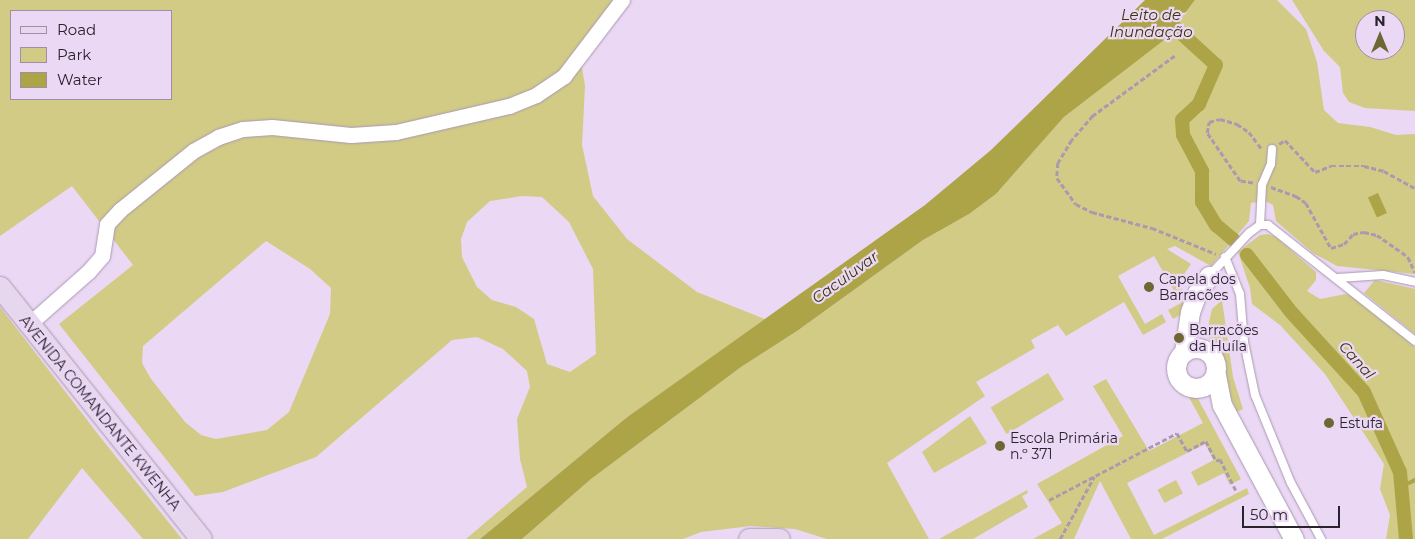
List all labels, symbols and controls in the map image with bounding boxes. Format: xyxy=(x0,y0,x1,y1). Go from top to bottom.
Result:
water label: Leito de Inundação xyxy=(1109,5,1193,40)
legend xyxy=(10,10,172,100)
north arrow xyxy=(1355,10,1405,60)
text: N xyxy=(1374,12,1386,30)
text: Road xyxy=(57,20,96,39)
text: Park xyxy=(57,45,91,64)
text: Water xyxy=(57,70,103,89)
water label: Caculuvar xyxy=(808,247,882,307)
place label: Capela dos Barracões xyxy=(1159,271,1236,304)
marker: Capela dos Barracões xyxy=(1143,281,1155,293)
street label: AVENIDA COMANDANTE KWENHA xyxy=(16,312,184,514)
place label: Barracões da Huíla xyxy=(1189,322,1258,354)
marker: Barracões da Huíla xyxy=(1173,332,1185,344)
water label: Canal xyxy=(1335,337,1379,383)
place label: Estufa xyxy=(1339,415,1383,431)
marker: Estufa xyxy=(1323,417,1335,429)
place label: Escola Primária n.º 371 xyxy=(1010,430,1118,462)
marker: Escola Primária n.º 371 xyxy=(994,440,1006,452)
scale bar xyxy=(1245,496,1342,528)
text: 50 m xyxy=(1250,505,1288,524)

